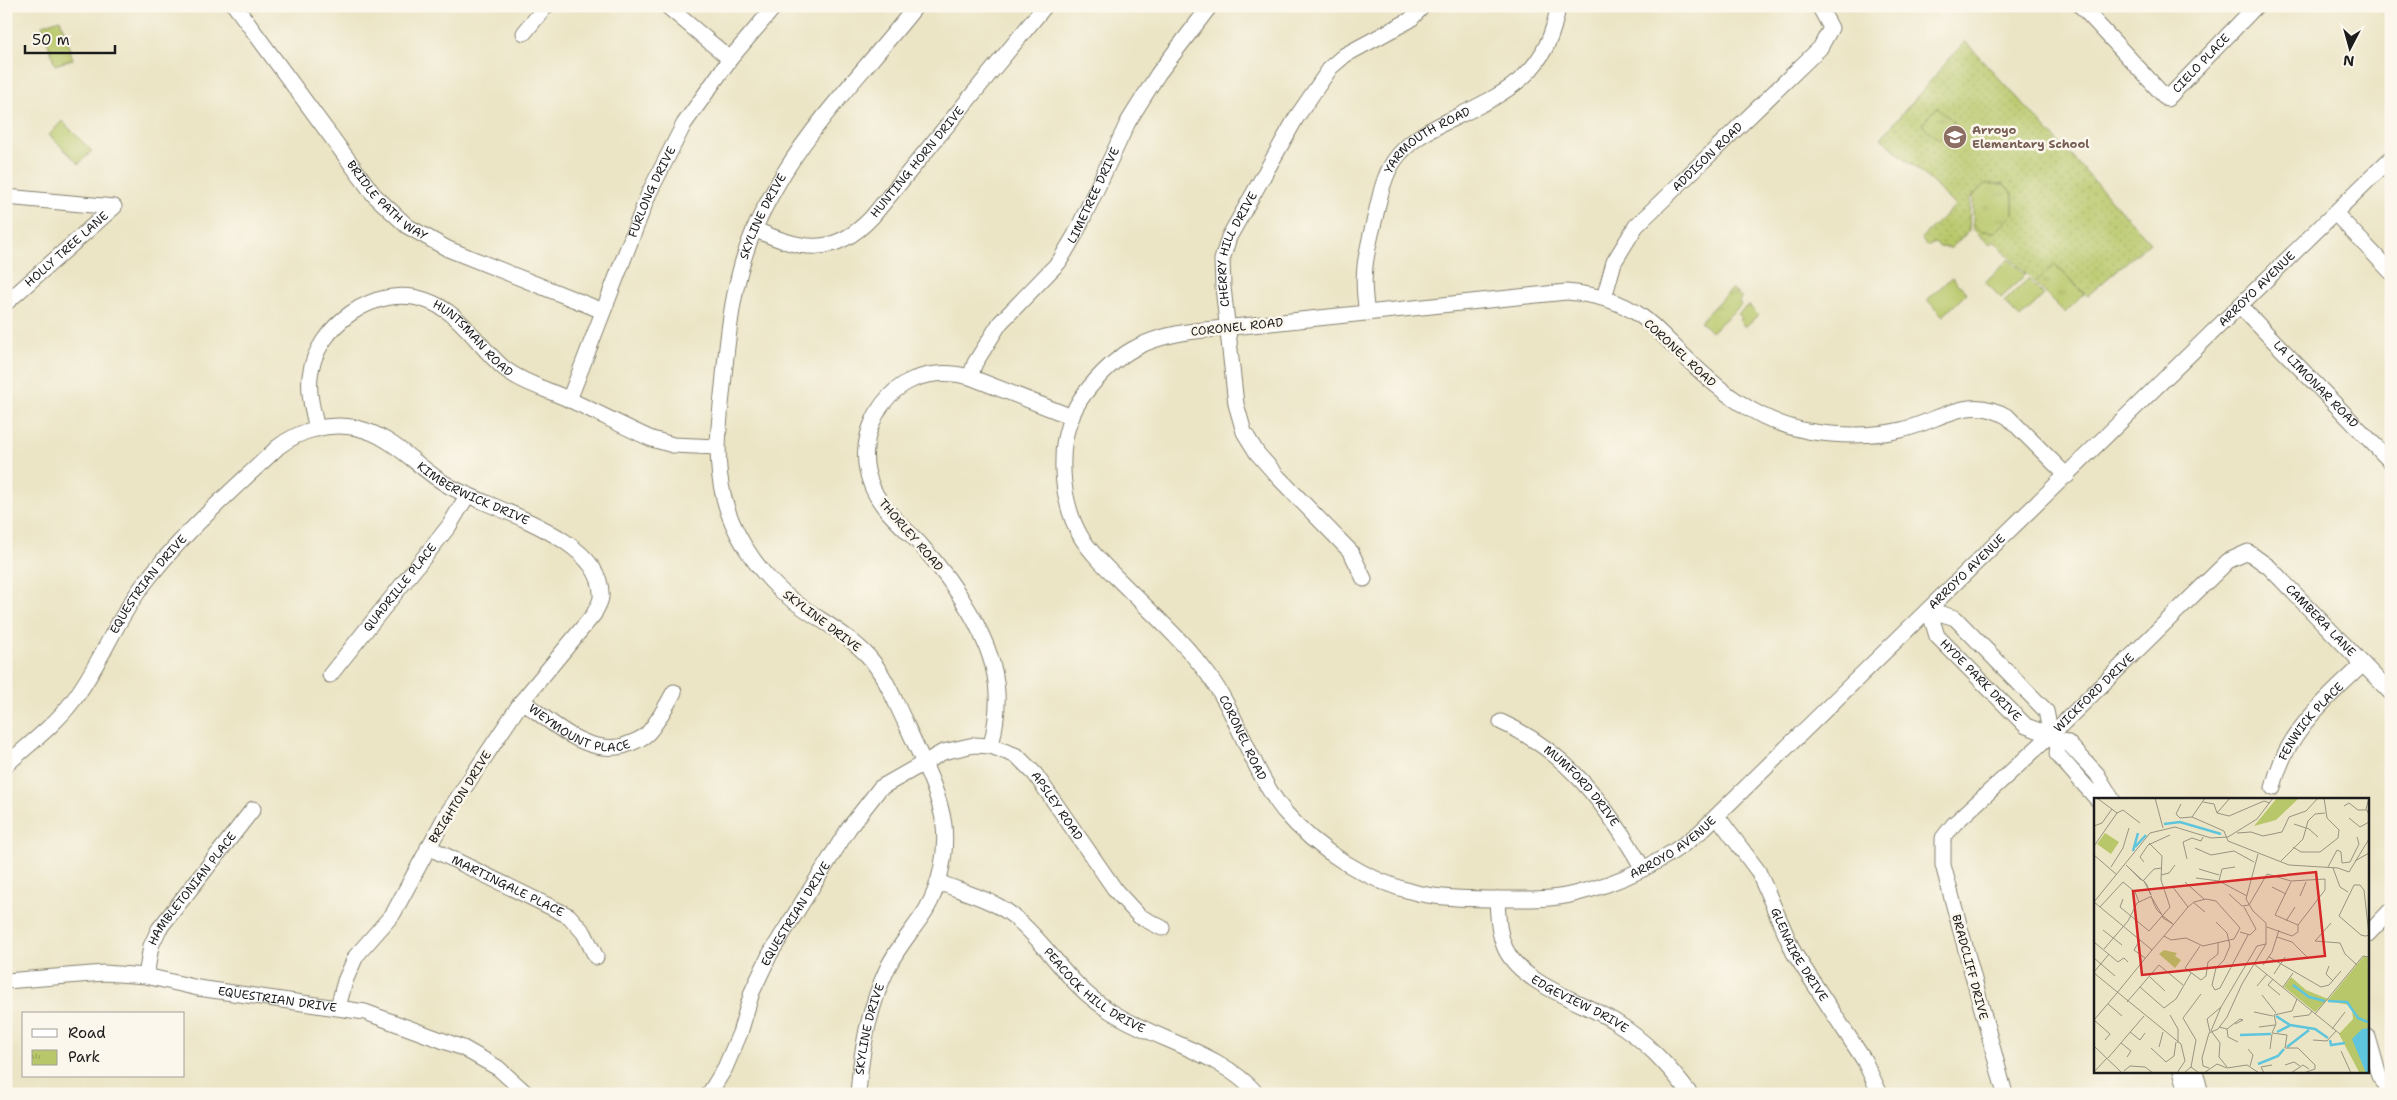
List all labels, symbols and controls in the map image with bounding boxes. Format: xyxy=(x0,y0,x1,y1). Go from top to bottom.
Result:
scale bar xyxy=(25,22,115,54)
north arrow xyxy=(2324,22,2374,72)
text: 50 m xyxy=(32,30,70,50)
street label: CIELO PLACE xyxy=(2169,30,2233,97)
text: N xyxy=(2342,51,2355,70)
street label: HUNTING HORN DRIVE xyxy=(867,103,967,221)
street label: YARMOUTH ROAD xyxy=(1380,103,1473,176)
street label: ADDISON ROAD xyxy=(1669,119,1746,195)
place label: Arroyo Elementary School xyxy=(1972,122,2089,152)
school or university icon: Arroyo Elementary School xyxy=(1942,124,1968,150)
street label: FURLONG DRIVE xyxy=(625,144,679,240)
street label: LIMETREE DRIVE xyxy=(1064,145,1123,247)
street label: BRIDLE PATH WAY xyxy=(343,157,431,244)
street label: SKYLINE DRIVE xyxy=(736,170,790,262)
street label: CHERRY HILL DRIVE xyxy=(1214,189,1261,308)
street label: HOLLY TREE LANE xyxy=(21,208,112,291)
street label: ARROYO AVENUE xyxy=(2215,248,2299,330)
street label: HUNTSMAN ROAD xyxy=(430,296,516,380)
street label: CORONEL ROAD xyxy=(1190,314,1284,340)
street label: CORONEL ROAD xyxy=(1641,316,1719,391)
street label: LA LIMONAR ROAD xyxy=(2270,337,2362,432)
street label: KIMBERWICK DRIVE xyxy=(414,458,532,529)
street label: THORLEY ROAD xyxy=(875,495,947,575)
street label: EQUESTRIAN DRIVE xyxy=(106,531,190,637)
street label: ARROYO AVENUE xyxy=(1925,531,2009,613)
street label: QUADRILLE PLACE xyxy=(360,540,440,635)
street label: CAMBERA LANE xyxy=(2282,581,2359,660)
street label: SKYLINE DRIVE xyxy=(780,586,864,656)
street label: HYDE PARK DRIVE xyxy=(1936,635,2025,725)
street label: WICKFORD DRIVE xyxy=(2050,650,2138,736)
street label: FENWICK PLACE xyxy=(2275,679,2347,763)
street label: CORONEL ROAD xyxy=(1215,692,1270,783)
street label: WEYMOUNT PLACE xyxy=(525,701,632,756)
street label: MUMFORD DRIVE xyxy=(1541,742,1623,829)
street label: BRIGHTON DRIVE xyxy=(425,748,495,846)
street label: APSLEY ROAD xyxy=(1027,768,1087,843)
inset map xyxy=(2094,798,2370,1072)
street label: ARROYO AVENUE xyxy=(1627,813,1719,882)
street label: HAMBLETONIAN PLACE xyxy=(144,829,240,948)
street label: MARTINGALE PLACE xyxy=(449,852,567,920)
street label: EQUESTRIAN DRIVE xyxy=(757,859,834,969)
street label: GLENAIRE DRIVE xyxy=(1767,905,1832,1005)
street label: BRADCLIFF DRIVE xyxy=(1948,913,1992,1021)
street label: PEACOCK HILL DRIVE xyxy=(1040,944,1148,1037)
street label: EDGEVIEW DRIVE xyxy=(1528,971,1632,1036)
street label: SKYLINE DRIVE xyxy=(852,981,888,1076)
street label: EQUESTRIAN DRIVE xyxy=(217,983,338,1016)
legend xyxy=(22,1012,185,1078)
text: Road xyxy=(68,1023,106,1043)
text: Park xyxy=(68,1047,100,1067)

